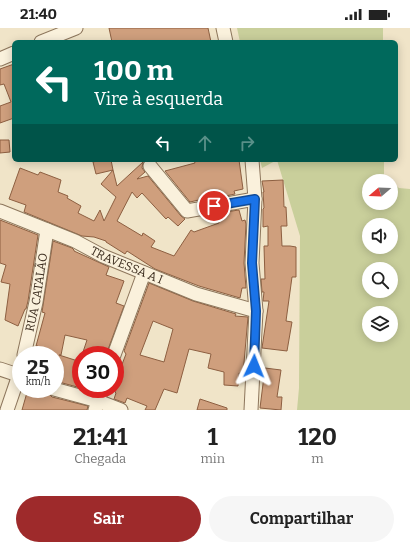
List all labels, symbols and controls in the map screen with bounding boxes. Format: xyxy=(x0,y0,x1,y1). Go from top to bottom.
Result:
text: 21:40 xyxy=(20,5,57,23)
text: 100 m xyxy=(94,54,173,87)
icon: left xyxy=(28,56,80,108)
text: Vire à esquerda xyxy=(94,88,223,110)
icon: left xyxy=(152,132,174,154)
icon: ahead xyxy=(194,132,216,154)
icon: right xyxy=(236,132,258,154)
north arrow xyxy=(362,174,398,210)
map controls xyxy=(362,174,398,342)
pin xyxy=(197,189,231,223)
icon: arrive xyxy=(203,195,225,217)
button: sound xyxy=(362,218,398,254)
street label: TRAVESSA A I xyxy=(88,244,165,287)
street label: RUA CATALÃO xyxy=(23,252,50,333)
button: search xyxy=(362,262,398,298)
button: layers xyxy=(362,306,398,342)
position arrow xyxy=(233,345,275,387)
speed limit sign: 30 xyxy=(72,346,124,398)
text: 25 xyxy=(27,355,49,379)
text: km/h xyxy=(26,376,50,388)
text: 21:41 xyxy=(73,423,127,451)
text: 1 xyxy=(207,423,218,451)
text: 120 xyxy=(298,423,337,451)
text: Chegada xyxy=(74,451,126,466)
text: min xyxy=(200,451,225,466)
text: m xyxy=(311,451,324,466)
button: Sair xyxy=(16,496,201,542)
button: Compartilhar xyxy=(209,496,394,542)

